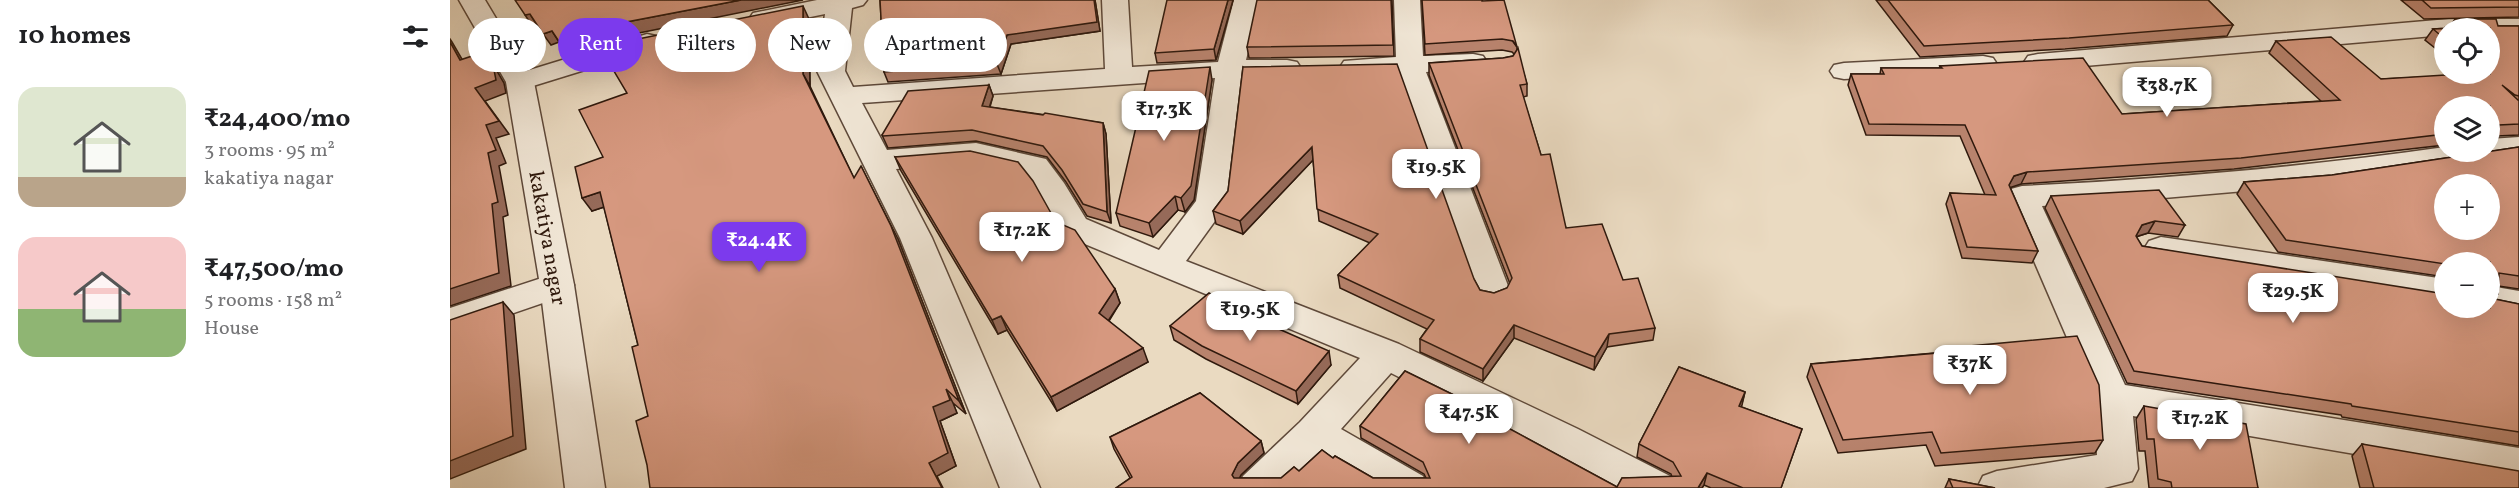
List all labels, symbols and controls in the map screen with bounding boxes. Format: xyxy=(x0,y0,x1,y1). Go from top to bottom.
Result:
text: 10 homes xyxy=(18,18,131,54)
chip: Buy xyxy=(468,18,546,72)
chip: Rent xyxy=(558,18,643,72)
chip: Filters xyxy=(655,18,756,72)
chip: New xyxy=(768,18,852,72)
chip: Apartment xyxy=(864,18,1007,72)
map controls xyxy=(2434,18,2500,318)
button: locate xyxy=(2434,18,2500,84)
icon: filters xyxy=(399,20,432,53)
pin: ₹38.7K xyxy=(2118,67,2216,118)
text: ₹38.7K xyxy=(2137,72,2198,100)
pin: ₹17.3K xyxy=(1115,91,1213,142)
text: ₹17.3K xyxy=(1136,96,1192,124)
button: layers xyxy=(2434,96,2500,162)
text: ₹24,400/mo xyxy=(204,101,350,137)
icon: home xyxy=(66,111,138,183)
text: 3 rooms · 95 m² xyxy=(204,137,335,165)
pin: ₹19.5K xyxy=(1387,149,1485,200)
text: ₹19.5K xyxy=(1406,154,1466,182)
text: kakatiya nagar xyxy=(204,165,334,193)
street label: kakatiya nagar xyxy=(520,169,573,308)
button: + xyxy=(2434,174,2500,240)
pin: ₹17.2K xyxy=(973,212,1071,263)
text: ₹17.2K xyxy=(993,217,1051,245)
pin: ₹24.4K xyxy=(710,222,808,273)
text: ₹24.4K xyxy=(726,227,792,255)
text: ₹47,500/mo xyxy=(204,251,344,287)
button: − xyxy=(2434,252,2500,318)
icon: home xyxy=(66,261,138,333)
pin: ₹29.5K xyxy=(2244,273,2342,324)
text: ₹29.5K xyxy=(2262,278,2324,306)
text: 5 rooms · 158 m² xyxy=(204,287,342,315)
pin: ₹19.5K xyxy=(1201,291,1299,342)
text: ₹19.5K xyxy=(1220,296,1280,324)
text: House xyxy=(204,315,259,343)
pin: ₹37K xyxy=(1934,345,2006,396)
text: ₹37K xyxy=(1947,350,1993,378)
pin: ₹47.5K xyxy=(1420,394,1518,445)
text: ₹47.5K xyxy=(1439,399,1499,427)
pin: ₹17.2K xyxy=(2151,400,2249,451)
text: ₹17.2K xyxy=(2171,405,2229,433)

